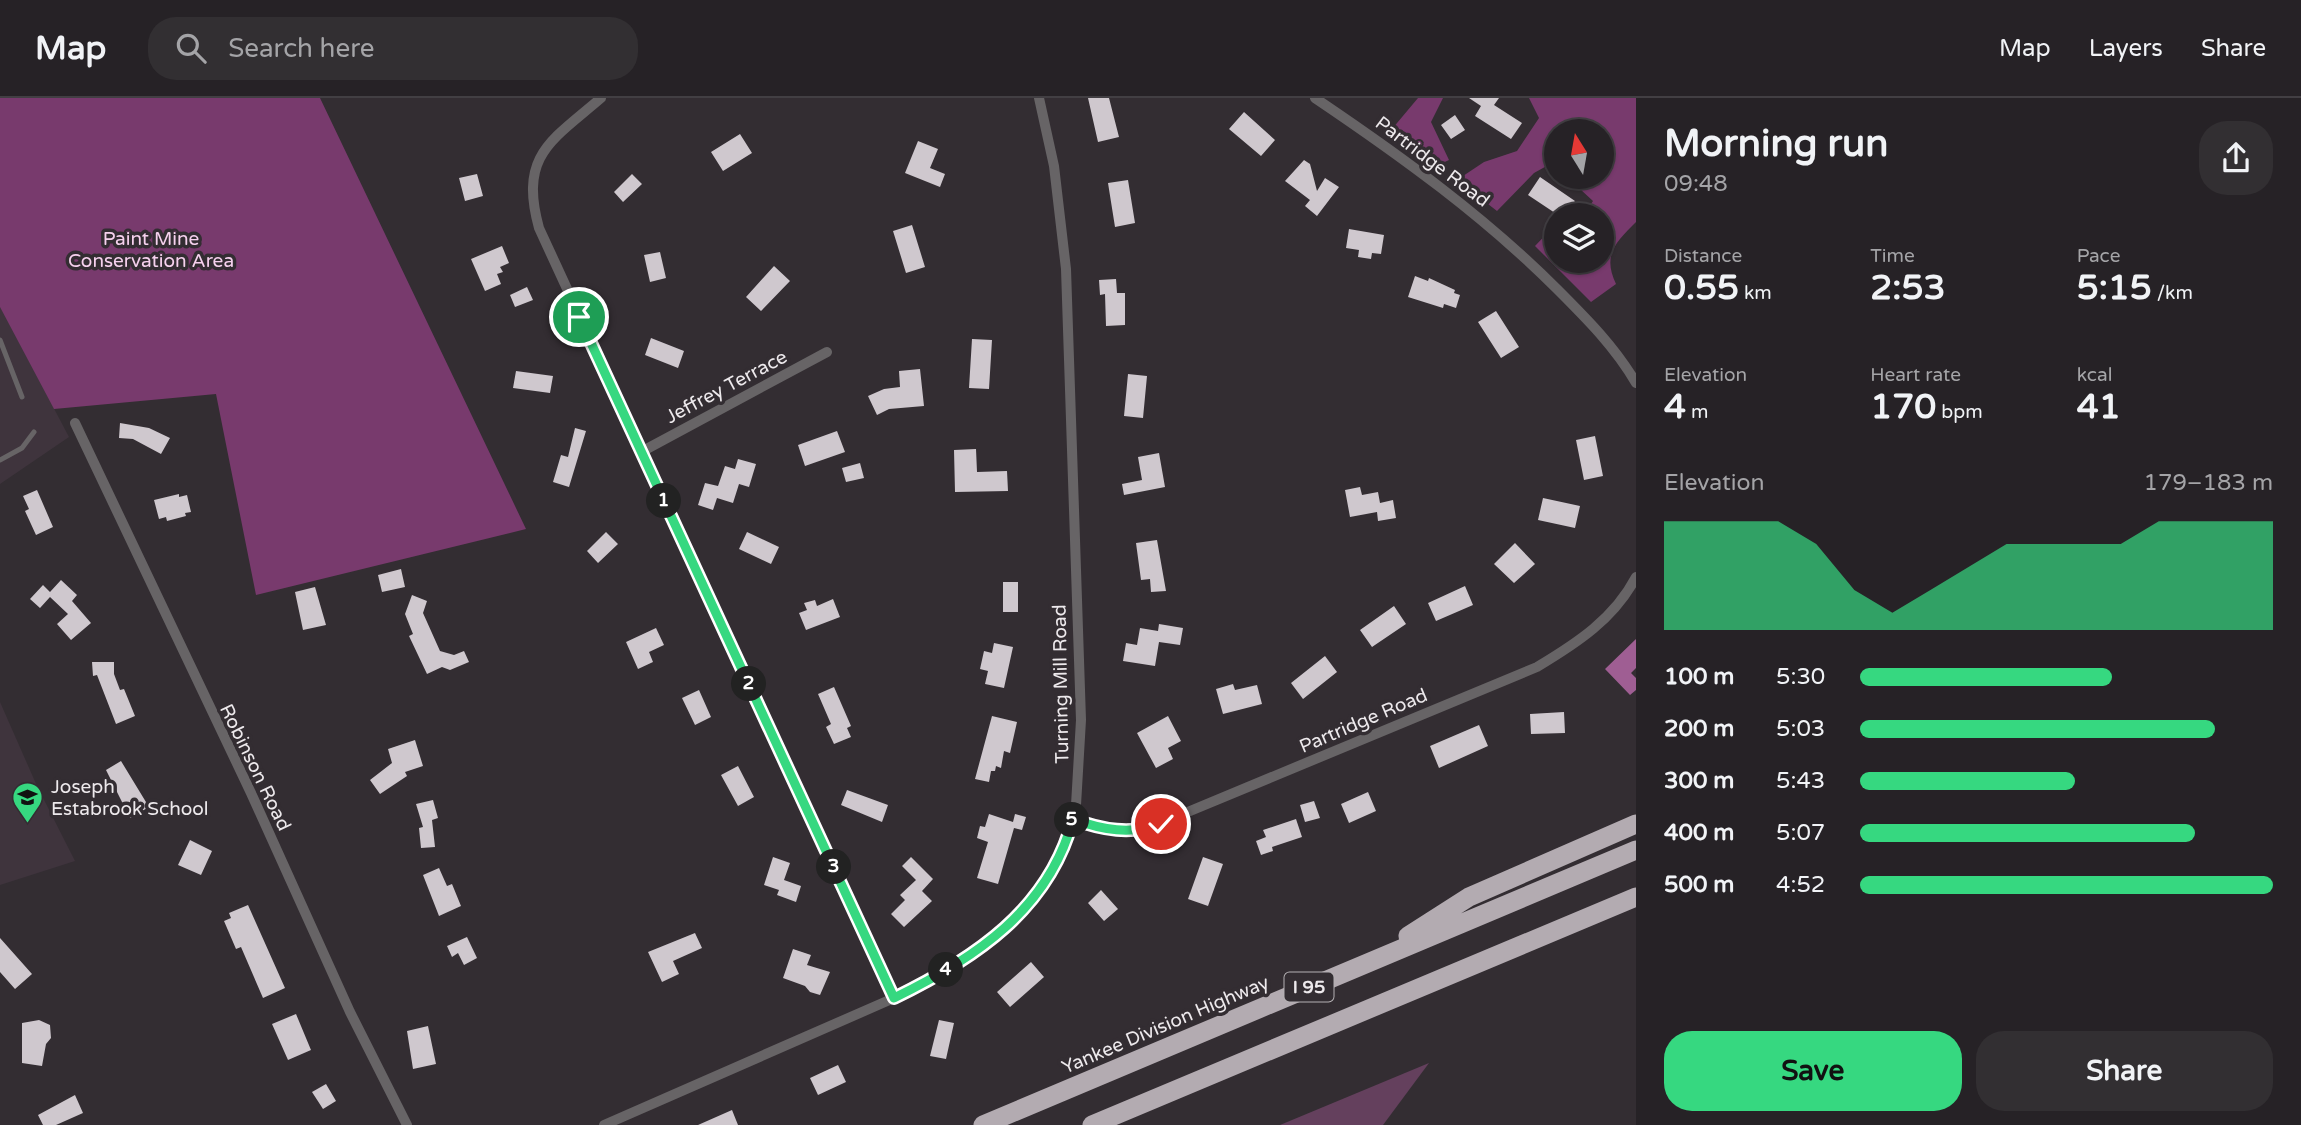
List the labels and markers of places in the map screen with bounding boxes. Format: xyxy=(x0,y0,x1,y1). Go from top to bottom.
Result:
pin xyxy=(549,287,609,347)
pin: 1 xyxy=(646,484,682,518)
pin: 2 xyxy=(732,666,766,702)
place label: Joseph Estabrook School xyxy=(51,776,209,820)
school or university icon: Joseph Estabrook School xyxy=(11,780,45,824)
pin xyxy=(1131,794,1191,854)
pin: 5 xyxy=(1054,802,1090,838)
pin: 3 xyxy=(816,850,852,884)
pin: 4 xyxy=(928,952,964,988)

